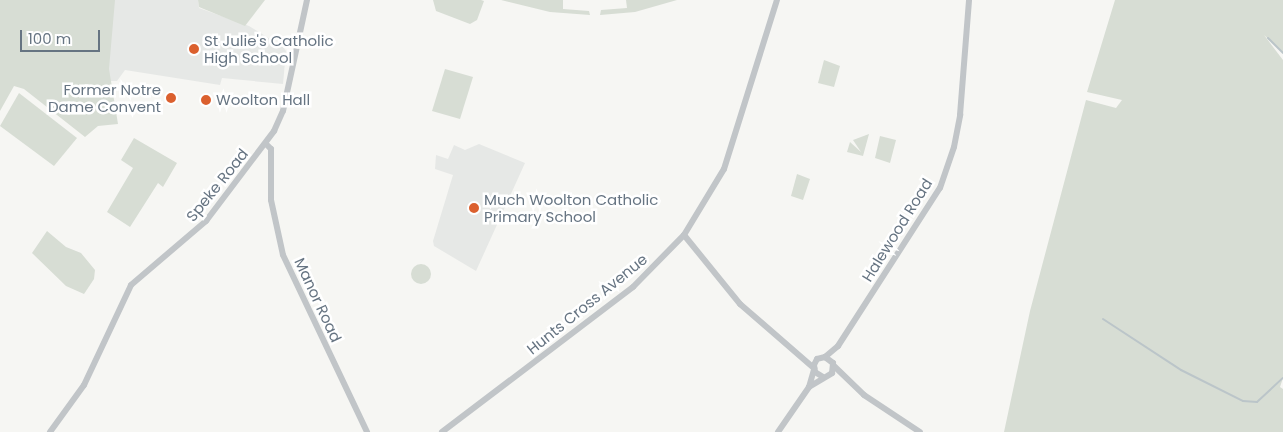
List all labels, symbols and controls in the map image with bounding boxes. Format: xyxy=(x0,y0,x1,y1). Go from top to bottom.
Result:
scale bar xyxy=(22,20,102,52)
text: 100 m xyxy=(28,28,71,49)
place label: St Julie's Catholic High School xyxy=(204,31,334,66)
marker: St Julie's Catholic High School xyxy=(188,43,200,55)
place label: Former Notre Dame Convent xyxy=(48,80,161,115)
place label: Woolton Hall xyxy=(216,91,310,109)
marker: Former Notre Dame Convent xyxy=(165,92,177,104)
marker: Woolton Hall xyxy=(200,94,212,106)
street label: Speke Road xyxy=(182,145,252,225)
street label: Halewood Road xyxy=(858,175,936,285)
place label: Much Woolton Catholic Primary School xyxy=(484,190,658,225)
marker: Much Woolton Catholic Primary School xyxy=(468,202,480,214)
street label: Hunts Cross Avenue xyxy=(523,250,651,358)
street label: Manor Road xyxy=(291,255,345,345)

